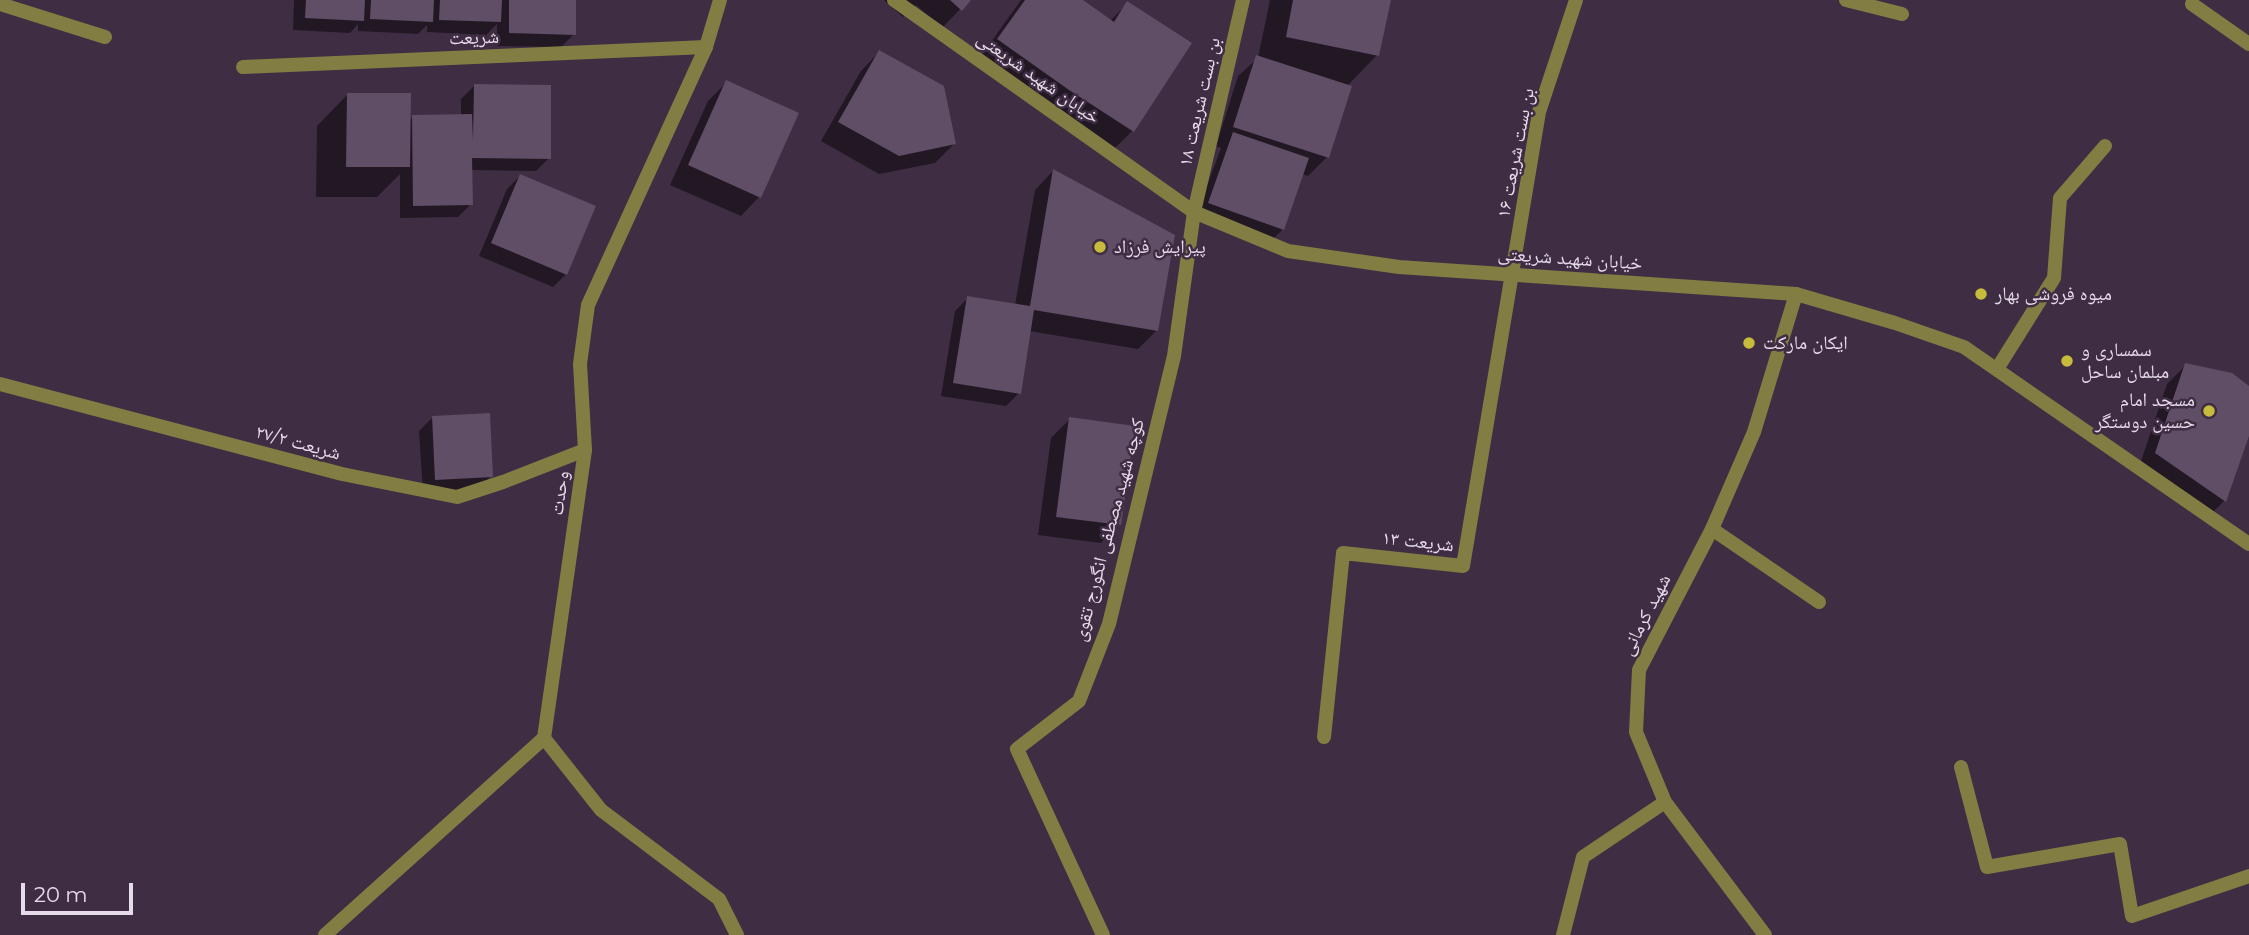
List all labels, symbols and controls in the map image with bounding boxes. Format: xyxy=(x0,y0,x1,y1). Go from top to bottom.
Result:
street label: شریعت xyxy=(449,26,499,50)
street label: خیابان شهید شریعتی xyxy=(972,27,1104,129)
street label: بن بست شریعت ۱۸ xyxy=(1174,35,1226,169)
street label: بن بست شریعت ۱۶ xyxy=(1492,86,1540,220)
place label: پیرایش فرزاد xyxy=(1114,236,1206,258)
marker: پیرایش فرزاد xyxy=(1092,239,1108,255)
street label: خیابان شهید شریعتی xyxy=(1497,243,1643,275)
place label: میوه فروشی بهار xyxy=(1995,283,2112,305)
marker: میوه فروشی بهار xyxy=(1973,286,1989,302)
place label: ایکان مارکت xyxy=(1763,332,1848,354)
marker: ایکان مارکت xyxy=(1741,335,1757,351)
place label: سمساری و مبلمان ساحل xyxy=(2081,339,2169,383)
marker: سمساری و مبلمان ساحل xyxy=(2059,353,2075,369)
place label: مسجد امام حسین دوستگر xyxy=(2095,389,2195,433)
marker: مسجد امام حسین دوستگر xyxy=(2201,403,2217,419)
street label: کوچه شهید مصطفی انگورج تقوی xyxy=(1068,416,1150,644)
street label: شریعت ۲۷/۲ xyxy=(253,421,343,465)
street label: وحدت xyxy=(546,469,574,517)
street label: شریعت ۱۳ xyxy=(1381,527,1455,557)
street label: شهید کرمانی xyxy=(1616,571,1676,659)
scale bar xyxy=(24,869,136,913)
text: 20 m xyxy=(34,882,88,907)

